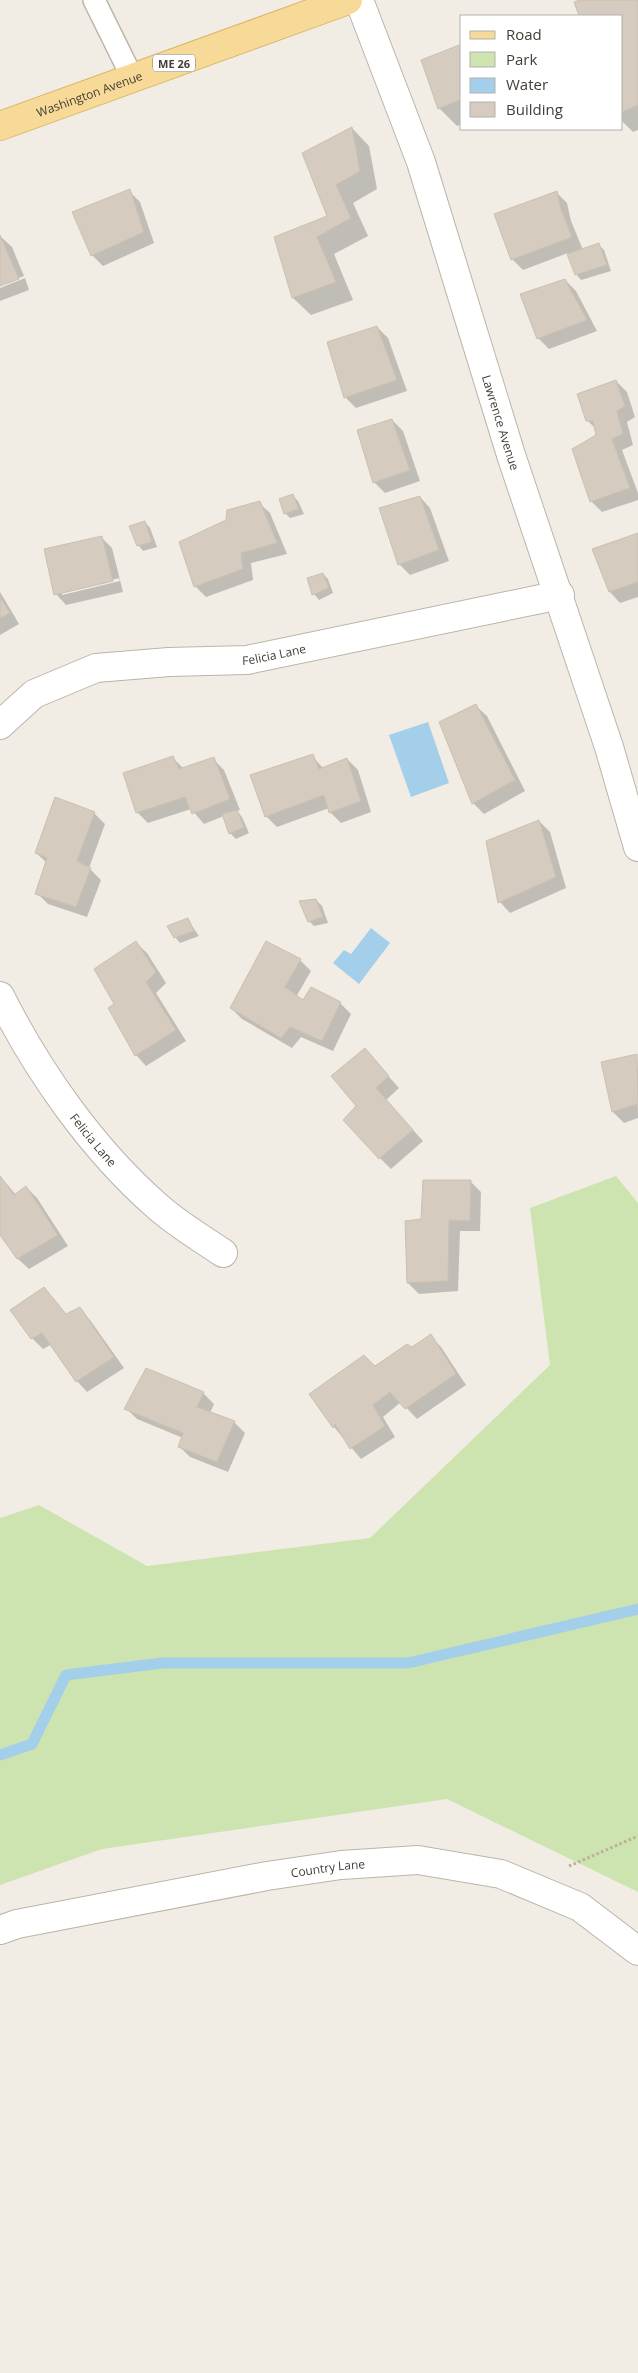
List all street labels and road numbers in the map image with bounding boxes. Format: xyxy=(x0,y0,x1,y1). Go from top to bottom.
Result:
road number: ME 26 xyxy=(153,54,195,72)
street label: Washington Avenue xyxy=(34,67,145,121)
street label: Lawrence Avenue xyxy=(478,373,524,473)
street label: Felicia Lane xyxy=(242,639,308,669)
street label: Felicia Lane xyxy=(67,1110,121,1170)
street label: Country Lane xyxy=(289,1855,366,1881)

